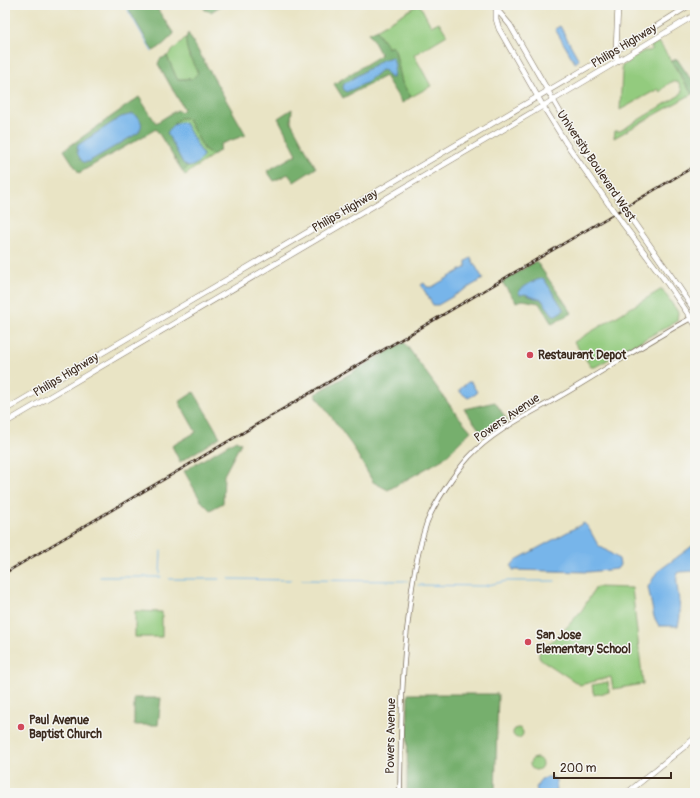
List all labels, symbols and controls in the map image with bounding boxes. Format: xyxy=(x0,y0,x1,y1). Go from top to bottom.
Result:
street label: Philips Highway xyxy=(589,21,659,71)
street label: University Boulevard West xyxy=(553,108,639,225)
street label: Philips Highway xyxy=(309,186,381,236)
place label: Restaurant Depot xyxy=(538,348,628,363)
street label: Philips Highway xyxy=(31,350,101,400)
marker: Restaurant Depot xyxy=(525,350,535,360)
street label: Powers Avenue xyxy=(471,390,543,445)
place label: San Jose Elementary School xyxy=(536,628,631,657)
marker: San Jose Elementary School xyxy=(523,637,533,647)
street label: Powers Avenue xyxy=(383,698,399,774)
place label: Paul Avenue Baptist Church xyxy=(29,713,102,742)
marker: Paul Avenue Baptist Church xyxy=(16,722,26,732)
scale bar xyxy=(554,754,671,780)
text: 200 m xyxy=(560,761,597,776)

